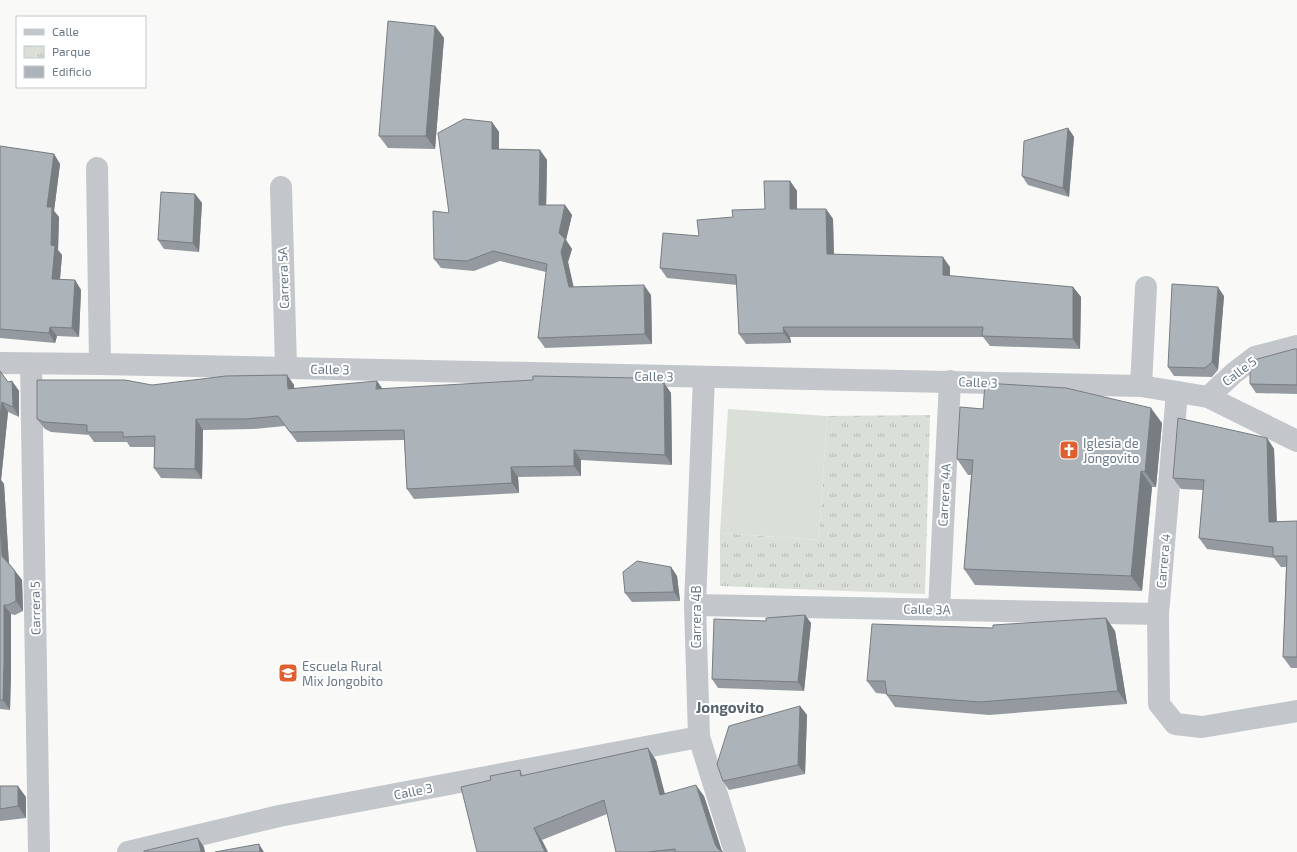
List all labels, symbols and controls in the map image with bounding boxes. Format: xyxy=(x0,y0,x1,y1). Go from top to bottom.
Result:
legend xyxy=(16,16,146,88)
text: Calle xyxy=(52,24,79,38)
text: Parque xyxy=(52,44,90,58)
text: Edificio xyxy=(52,64,92,78)
street label: Carrera 5A xyxy=(274,247,292,309)
street label: Calle 5 xyxy=(1219,353,1259,389)
street label: Calle 3 xyxy=(310,361,350,377)
street label: Calle 3 xyxy=(634,368,674,384)
street label: Calle 3 xyxy=(958,373,998,391)
place label: Iglesia de Jongovito xyxy=(1083,435,1139,466)
church icon: Iglesia de Jongovito xyxy=(1058,439,1080,461)
street label: Carrera 4A xyxy=(934,463,954,527)
street label: Carrera 4 xyxy=(1153,533,1173,589)
street label: Carrera 5 xyxy=(27,581,43,635)
street label: Carrera 4B xyxy=(688,585,704,649)
street label: Calle 3A xyxy=(903,601,951,617)
place label: Escuela Rural Mix Jongobito xyxy=(302,658,383,689)
school or university icon: Escuela Rural Mix Jongobito xyxy=(277,662,299,684)
district label: Jongovito xyxy=(696,698,764,716)
street label: Calle 3 xyxy=(392,779,434,803)

